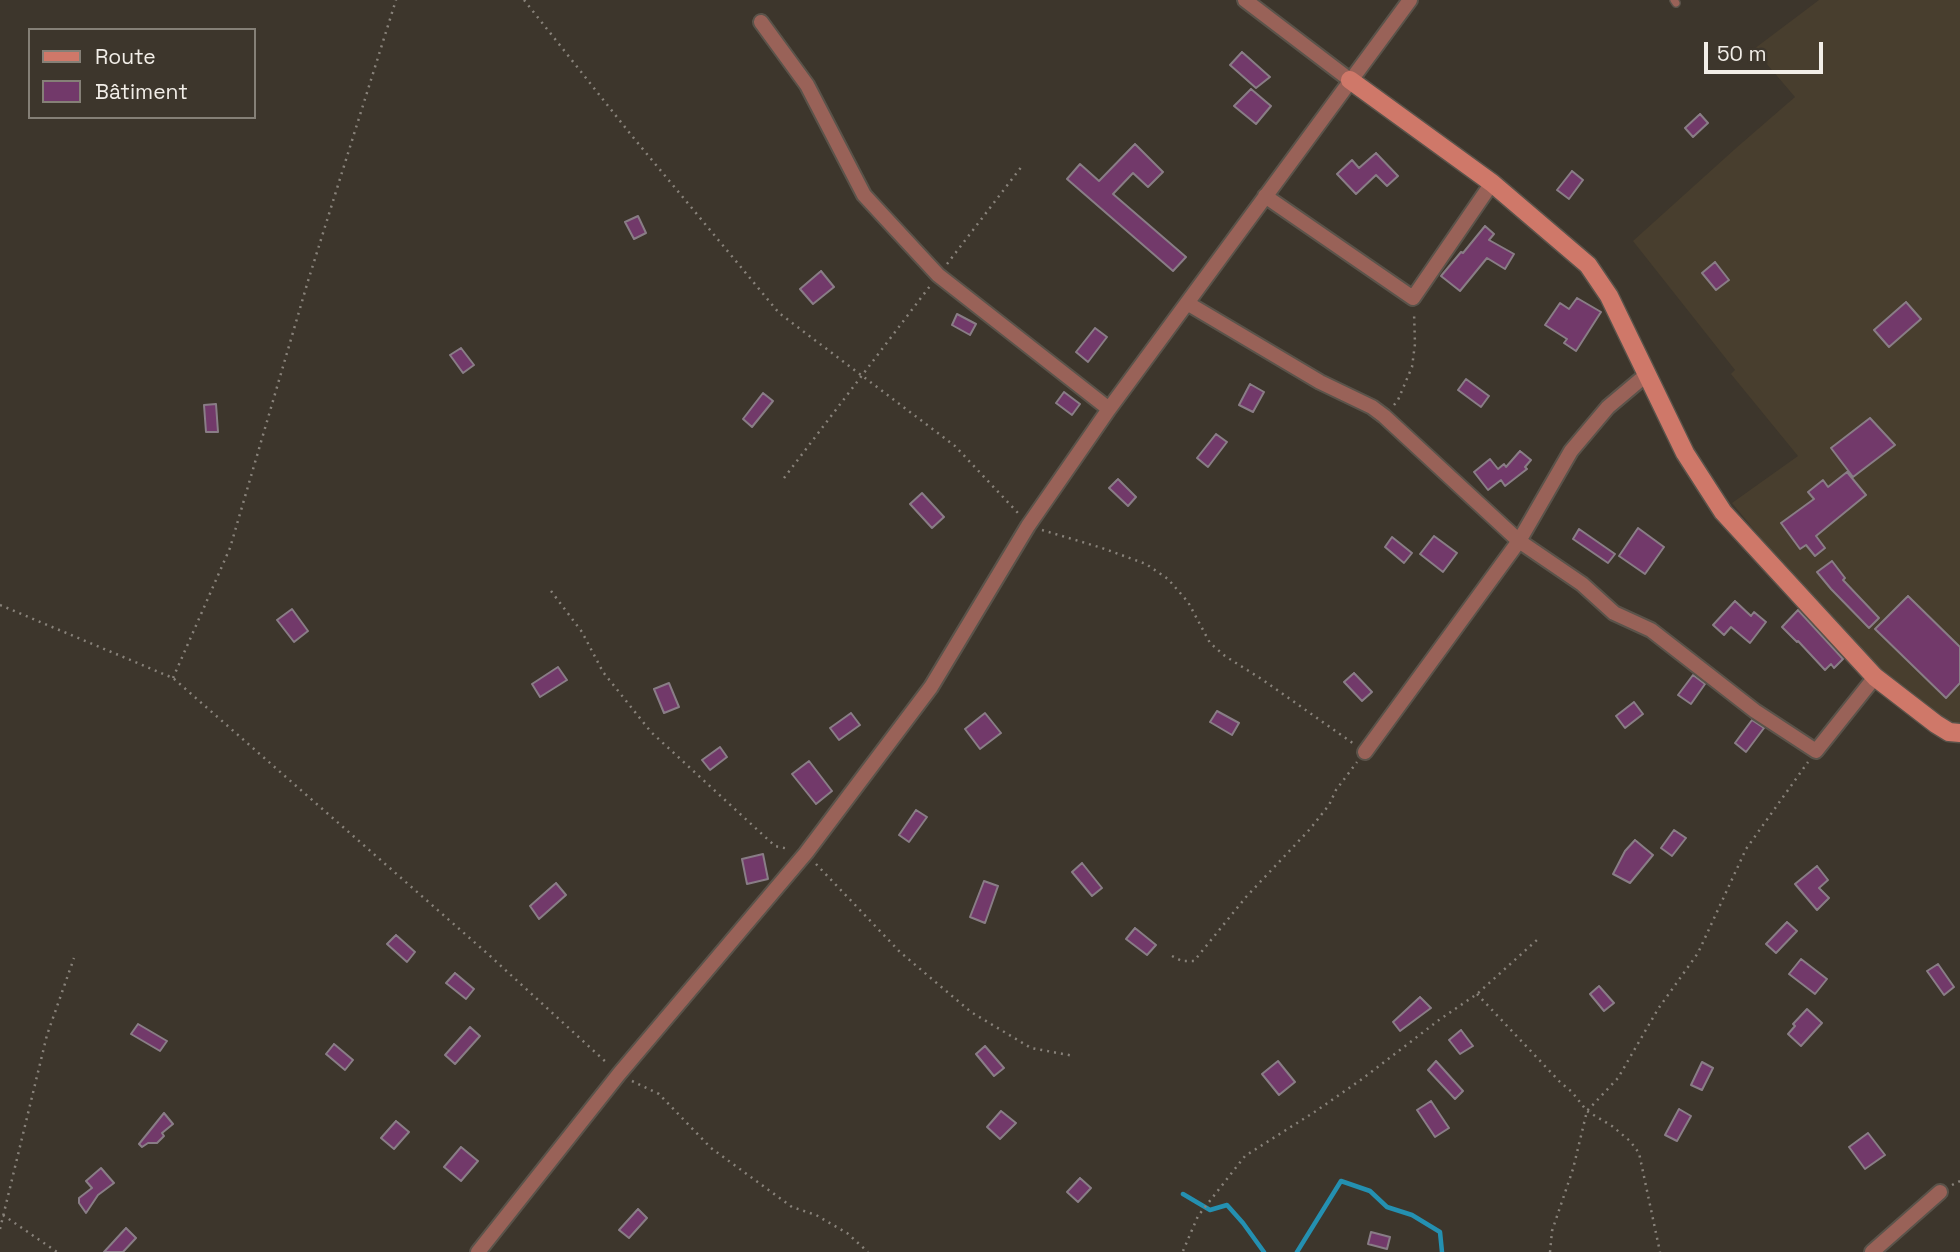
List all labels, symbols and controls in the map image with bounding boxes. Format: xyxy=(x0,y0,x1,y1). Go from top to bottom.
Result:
legend xyxy=(28,28,256,119)
scale bar xyxy=(1708,28,1827,72)
text: 50 m xyxy=(1717,40,1767,67)
text: Route xyxy=(95,43,156,70)
text: Bâtiment xyxy=(95,78,188,105)

